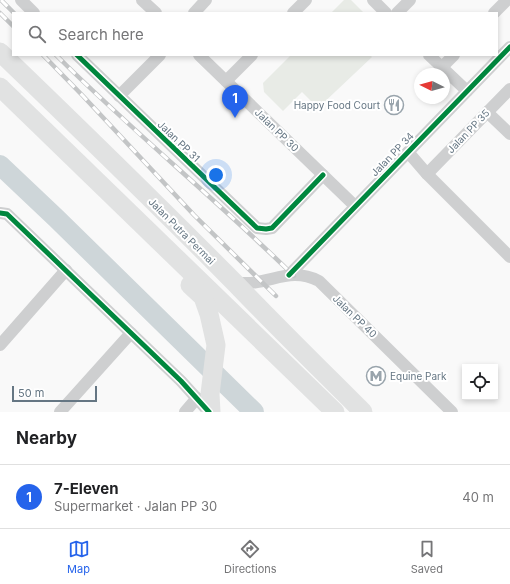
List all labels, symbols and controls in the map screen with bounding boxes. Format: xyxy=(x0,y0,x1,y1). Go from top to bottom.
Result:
search box xyxy=(12,12,498,56)
icon: search xyxy=(26,23,48,45)
text: Search here xyxy=(58,25,144,44)
north arrow xyxy=(414,68,450,104)
pin: 1 xyxy=(222,85,248,118)
restaurant icon: Happy Food Court xyxy=(383,94,405,116)
place label: Happy Food Court xyxy=(294,99,381,111)
street label: Jalan PP 30 xyxy=(253,106,301,154)
street label: Jalan PP 35 xyxy=(444,107,492,155)
street label: Jalan PP 31 xyxy=(155,118,203,164)
street label: Jalan PP 34 xyxy=(368,130,416,178)
your location xyxy=(206,165,226,185)
street label: Jalan Putra Permai xyxy=(146,195,218,267)
street label: Jalan PP 40 xyxy=(331,292,379,340)
map controls xyxy=(462,364,498,400)
button: locate xyxy=(462,364,498,400)
metro station icon: Equine Park xyxy=(365,365,387,387)
place label: Equine Park xyxy=(390,370,447,382)
scale bar xyxy=(12,384,97,403)
text: 50 m xyxy=(18,386,44,400)
text: Nearby xyxy=(16,428,77,448)
text: 7-Eleven xyxy=(54,479,119,498)
text: 1 xyxy=(26,489,32,505)
text: 40 m xyxy=(462,489,494,505)
text: Supermarket · Jalan PP 30 xyxy=(54,498,217,514)
tab: Map xyxy=(67,538,90,576)
tab: Directions xyxy=(224,538,277,576)
tab: Saved xyxy=(411,538,443,576)

